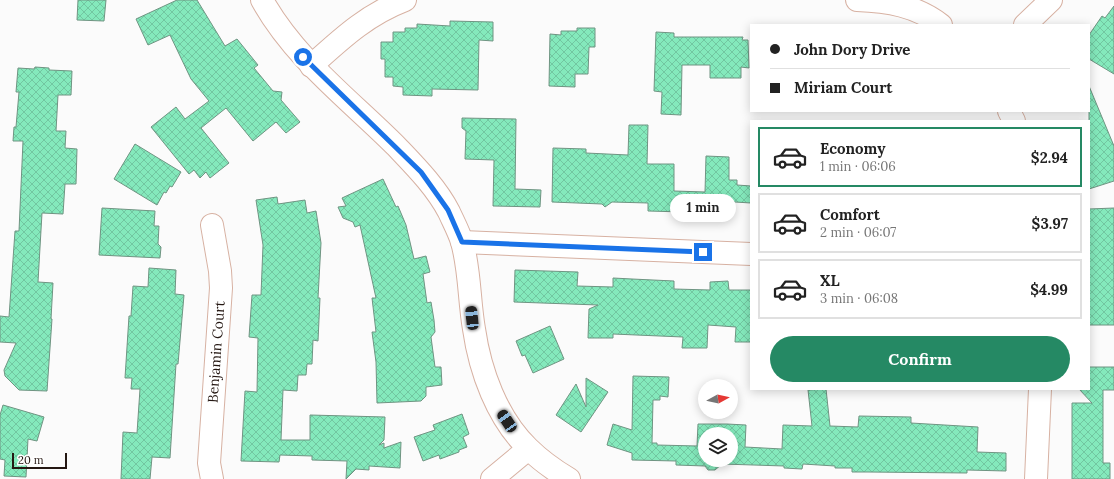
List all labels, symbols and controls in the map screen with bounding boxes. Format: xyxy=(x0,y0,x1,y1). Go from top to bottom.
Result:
text: John Dory Drive xyxy=(794,40,910,59)
route start xyxy=(294,48,312,66)
text: Miriam Court xyxy=(794,78,893,97)
icon: car xyxy=(772,139,808,175)
text: Economy xyxy=(820,139,885,158)
text: $2.94 xyxy=(1031,148,1068,167)
text: 1 min · 06:06 xyxy=(820,158,896,175)
callout: 1 min xyxy=(670,194,736,222)
text: 1 min xyxy=(686,199,720,216)
icon: car xyxy=(772,205,808,241)
text: Comfort xyxy=(820,205,880,224)
text: $3.97 xyxy=(1032,214,1068,233)
text: 2 min · 06:07 xyxy=(820,224,896,241)
route end xyxy=(694,243,712,261)
icon: car xyxy=(772,271,808,307)
text: XL xyxy=(820,271,840,290)
text: $4.99 xyxy=(1030,280,1068,299)
text: 3 min · 06:08 xyxy=(820,290,898,307)
street label: Benjamin Court xyxy=(203,300,229,404)
car xyxy=(465,305,479,331)
button: Confirm xyxy=(770,336,1070,382)
north arrow xyxy=(698,379,738,419)
map controls xyxy=(698,379,738,467)
car xyxy=(495,408,519,434)
button: layers xyxy=(698,427,738,467)
scale bar xyxy=(12,451,67,470)
text: 20 m xyxy=(18,453,43,467)

